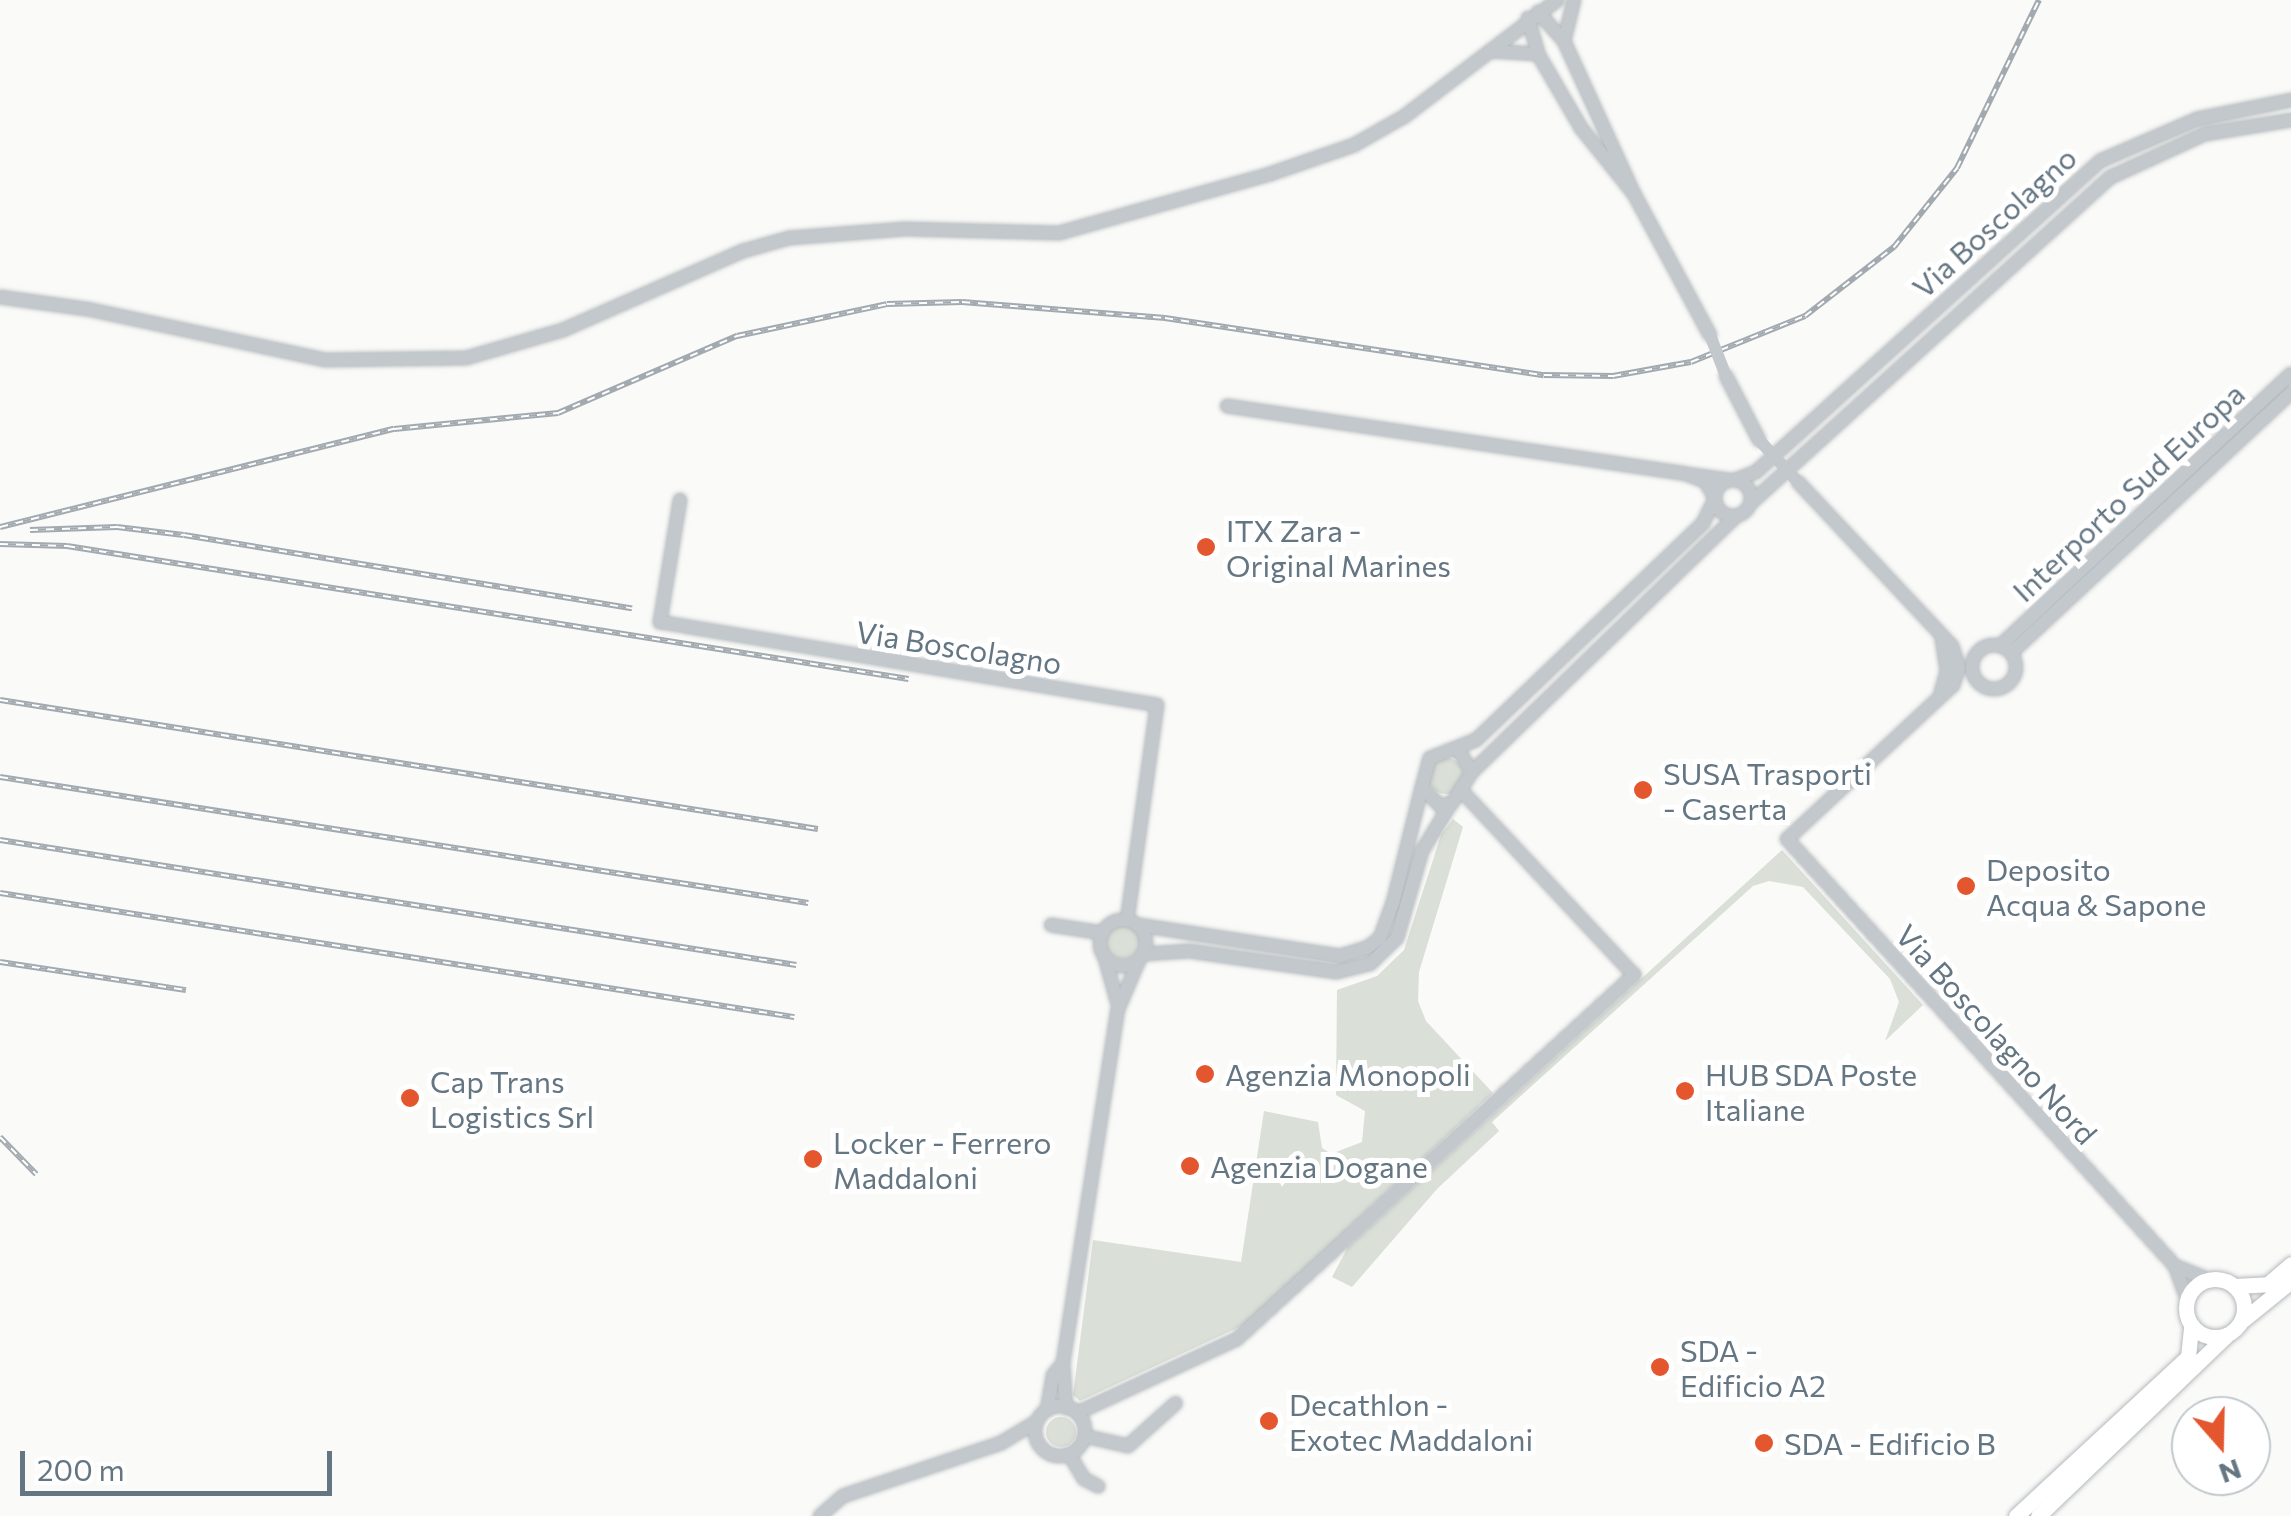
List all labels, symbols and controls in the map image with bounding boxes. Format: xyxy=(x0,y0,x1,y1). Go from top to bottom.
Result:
street label: Via Boscolagno xyxy=(1905,139,2083,305)
street label: Interporto Sud Europa xyxy=(2005,375,2251,609)
place label: ITX Zara - Original Marines xyxy=(1226,512,1451,582)
marker: ITX Zara - Original Marines xyxy=(1195,536,1217,558)
street label: Via Boscolagno xyxy=(854,613,1064,681)
place label: SUSA Trasporti - Caserta xyxy=(1663,755,1872,826)
marker: SUSA Trasporti - Caserta xyxy=(1632,779,1654,801)
place label: Deposito Acqua & Sapone xyxy=(1986,851,2206,922)
marker: Deposito Acqua & Sapone xyxy=(1955,875,1977,897)
street label: Via Boscolagno Nord xyxy=(1889,917,2105,1151)
place label: Agenzia Monopoli xyxy=(1225,1056,1471,1092)
place label: HUB SDA Poste Italiane xyxy=(1705,1056,1917,1126)
place label: Cap Trans Logistics Srl xyxy=(430,1063,594,1134)
marker: Agenzia Monopoli xyxy=(1194,1063,1216,1085)
marker: HUB SDA Poste Italiane xyxy=(1674,1080,1696,1102)
marker: Cap Trans Logistics Srl xyxy=(399,1087,421,1109)
place label: Locker - Ferrero Maddaloni xyxy=(833,1124,1052,1194)
marker: Locker - Ferrero Maddaloni xyxy=(802,1148,824,1170)
place label: Agenzia Dogane xyxy=(1210,1148,1428,1184)
marker: Agenzia Dogane xyxy=(1179,1155,1201,1177)
place label: SDA - Edificio A2 xyxy=(1680,1332,1826,1402)
marker: SDA - Edificio A2 xyxy=(1649,1356,1671,1378)
place label: Decathlon - Exotec Maddaloni xyxy=(1289,1386,1533,1456)
north arrow xyxy=(2171,1396,2271,1496)
marker: Decathlon - Exotec Maddaloni xyxy=(1258,1410,1280,1432)
place label: SDA - Edificio B xyxy=(1784,1425,1996,1461)
scale bar xyxy=(25,1431,338,1493)
marker: SDA - Edificio B xyxy=(1753,1432,1775,1454)
text: 200 m xyxy=(37,1450,125,1487)
text: N xyxy=(2215,1453,2246,1492)

